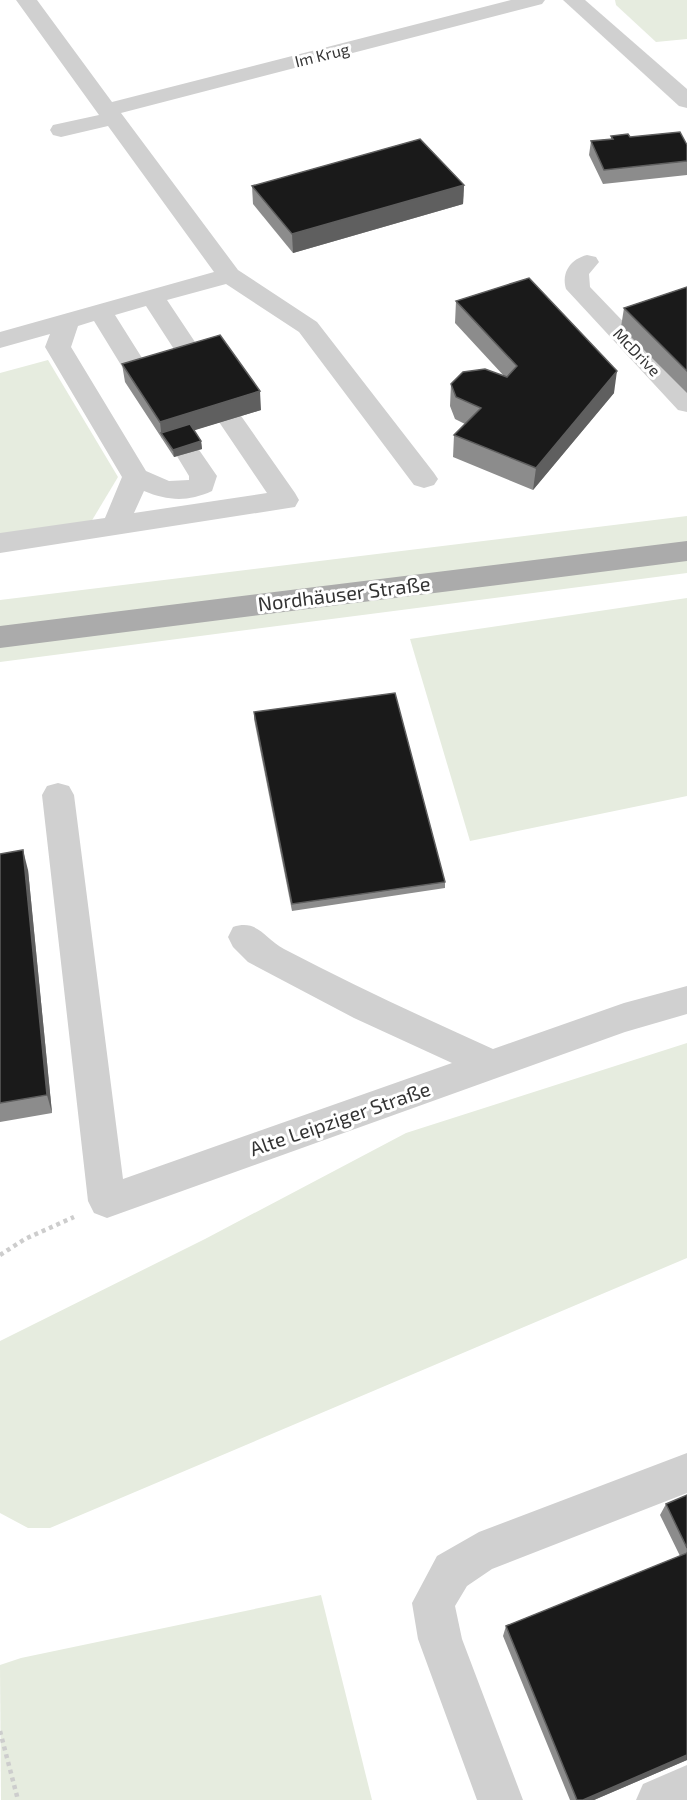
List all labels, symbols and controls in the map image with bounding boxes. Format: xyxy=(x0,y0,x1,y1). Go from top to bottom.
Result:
street label: Im Krug xyxy=(293,39,351,70)
street label: McDrive xyxy=(610,324,665,380)
street label: Nordhäuser Straße xyxy=(256,571,432,616)
street label: Alte Leipziger Straße xyxy=(246,1076,433,1160)

